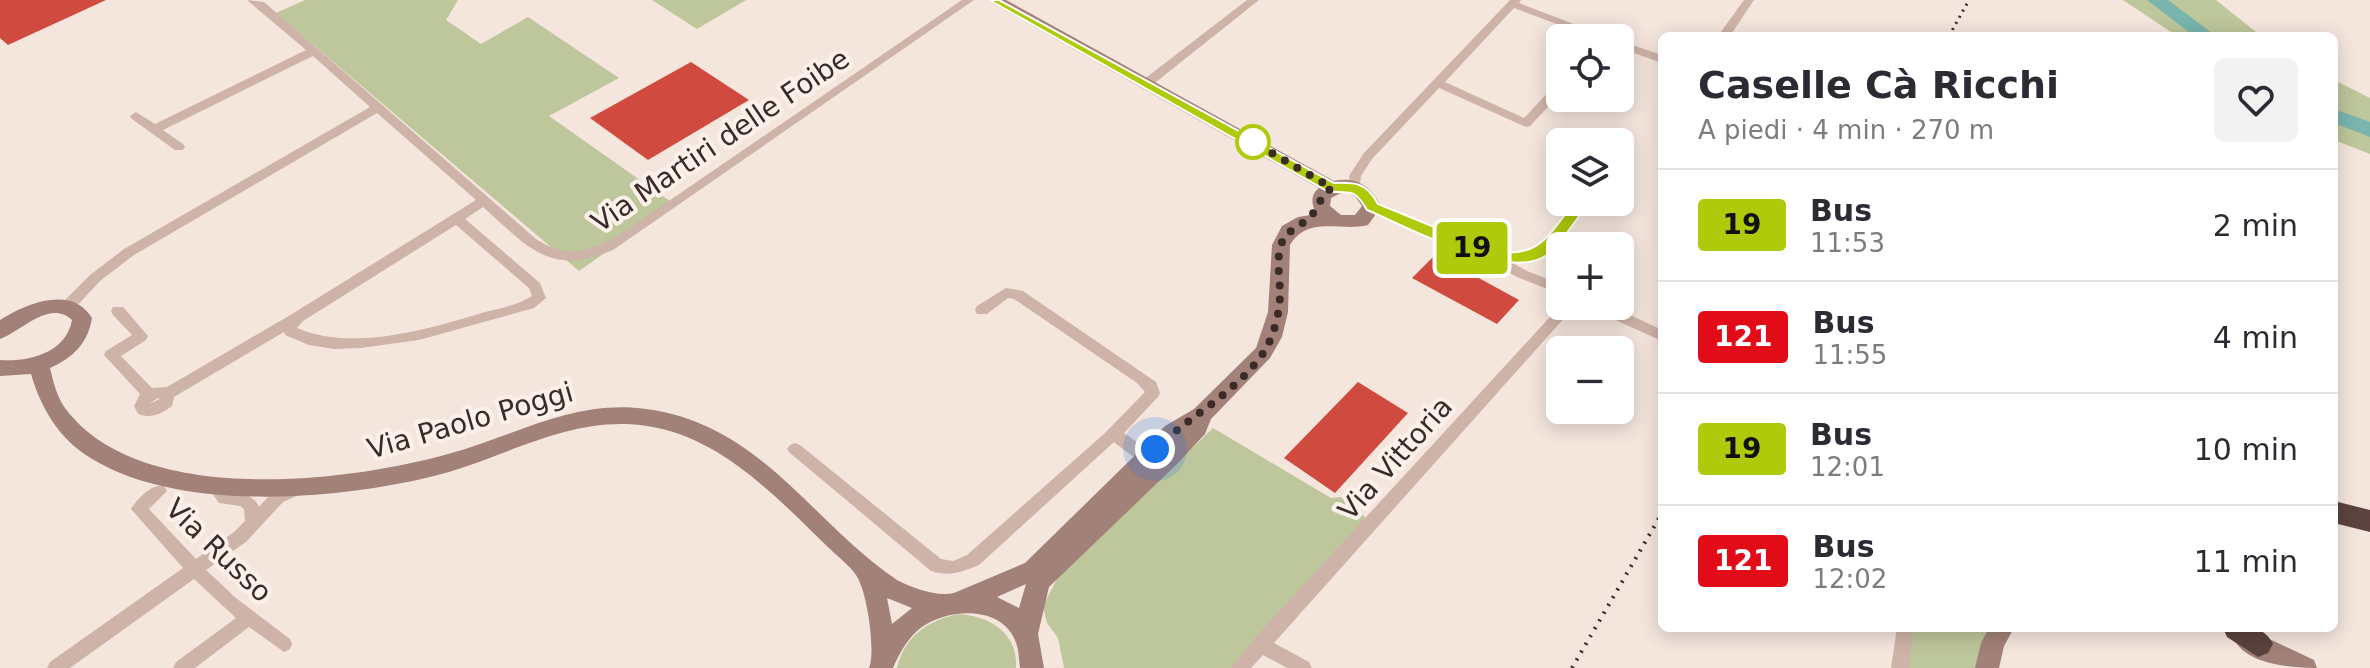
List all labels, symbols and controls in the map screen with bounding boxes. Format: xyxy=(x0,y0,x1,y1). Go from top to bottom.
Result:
map controls xyxy=(1546,24,1634,424)
button: locate xyxy=(1546,24,1634,112)
street label: Via Martiri delle Foibe xyxy=(585,42,855,239)
button: heart xyxy=(2214,58,2298,142)
text: Caselle Cà Ricchi xyxy=(1698,63,2059,107)
text: A piedi · 4 min · 270 m xyxy=(1698,115,1994,145)
unlabelled marker xyxy=(1236,125,1270,159)
button: layers xyxy=(1546,128,1634,216)
text: Bus xyxy=(1810,193,1872,228)
text: 19 xyxy=(1723,208,1761,241)
text: 2 min xyxy=(2213,208,2298,243)
line badge: 19 xyxy=(1436,222,1508,274)
text: 11:53 xyxy=(1810,228,1885,258)
text: 19 xyxy=(1453,231,1491,264)
button: + xyxy=(1546,232,1634,320)
text: Bus xyxy=(1812,305,1875,340)
text: 121 xyxy=(1714,320,1772,353)
text: 4 min xyxy=(2213,320,2298,355)
button: − xyxy=(1546,336,1634,424)
text: 11:55 xyxy=(1812,340,1887,370)
street label: Via Paolo Poggi xyxy=(363,375,577,466)
street label: Via Vittoria xyxy=(1332,390,1459,527)
text: Bus xyxy=(1810,417,1872,452)
your location xyxy=(1135,429,1175,469)
text: 19 xyxy=(1723,432,1761,465)
text: 10 min xyxy=(2194,432,2298,467)
text: 12:01 xyxy=(1810,452,1885,482)
street label: Via Russo xyxy=(159,492,279,609)
text: Bus xyxy=(1812,529,1875,564)
text: 121 xyxy=(1714,544,1772,577)
text: 11 min xyxy=(2194,544,2298,579)
text: 12:02 xyxy=(1812,564,1887,594)

